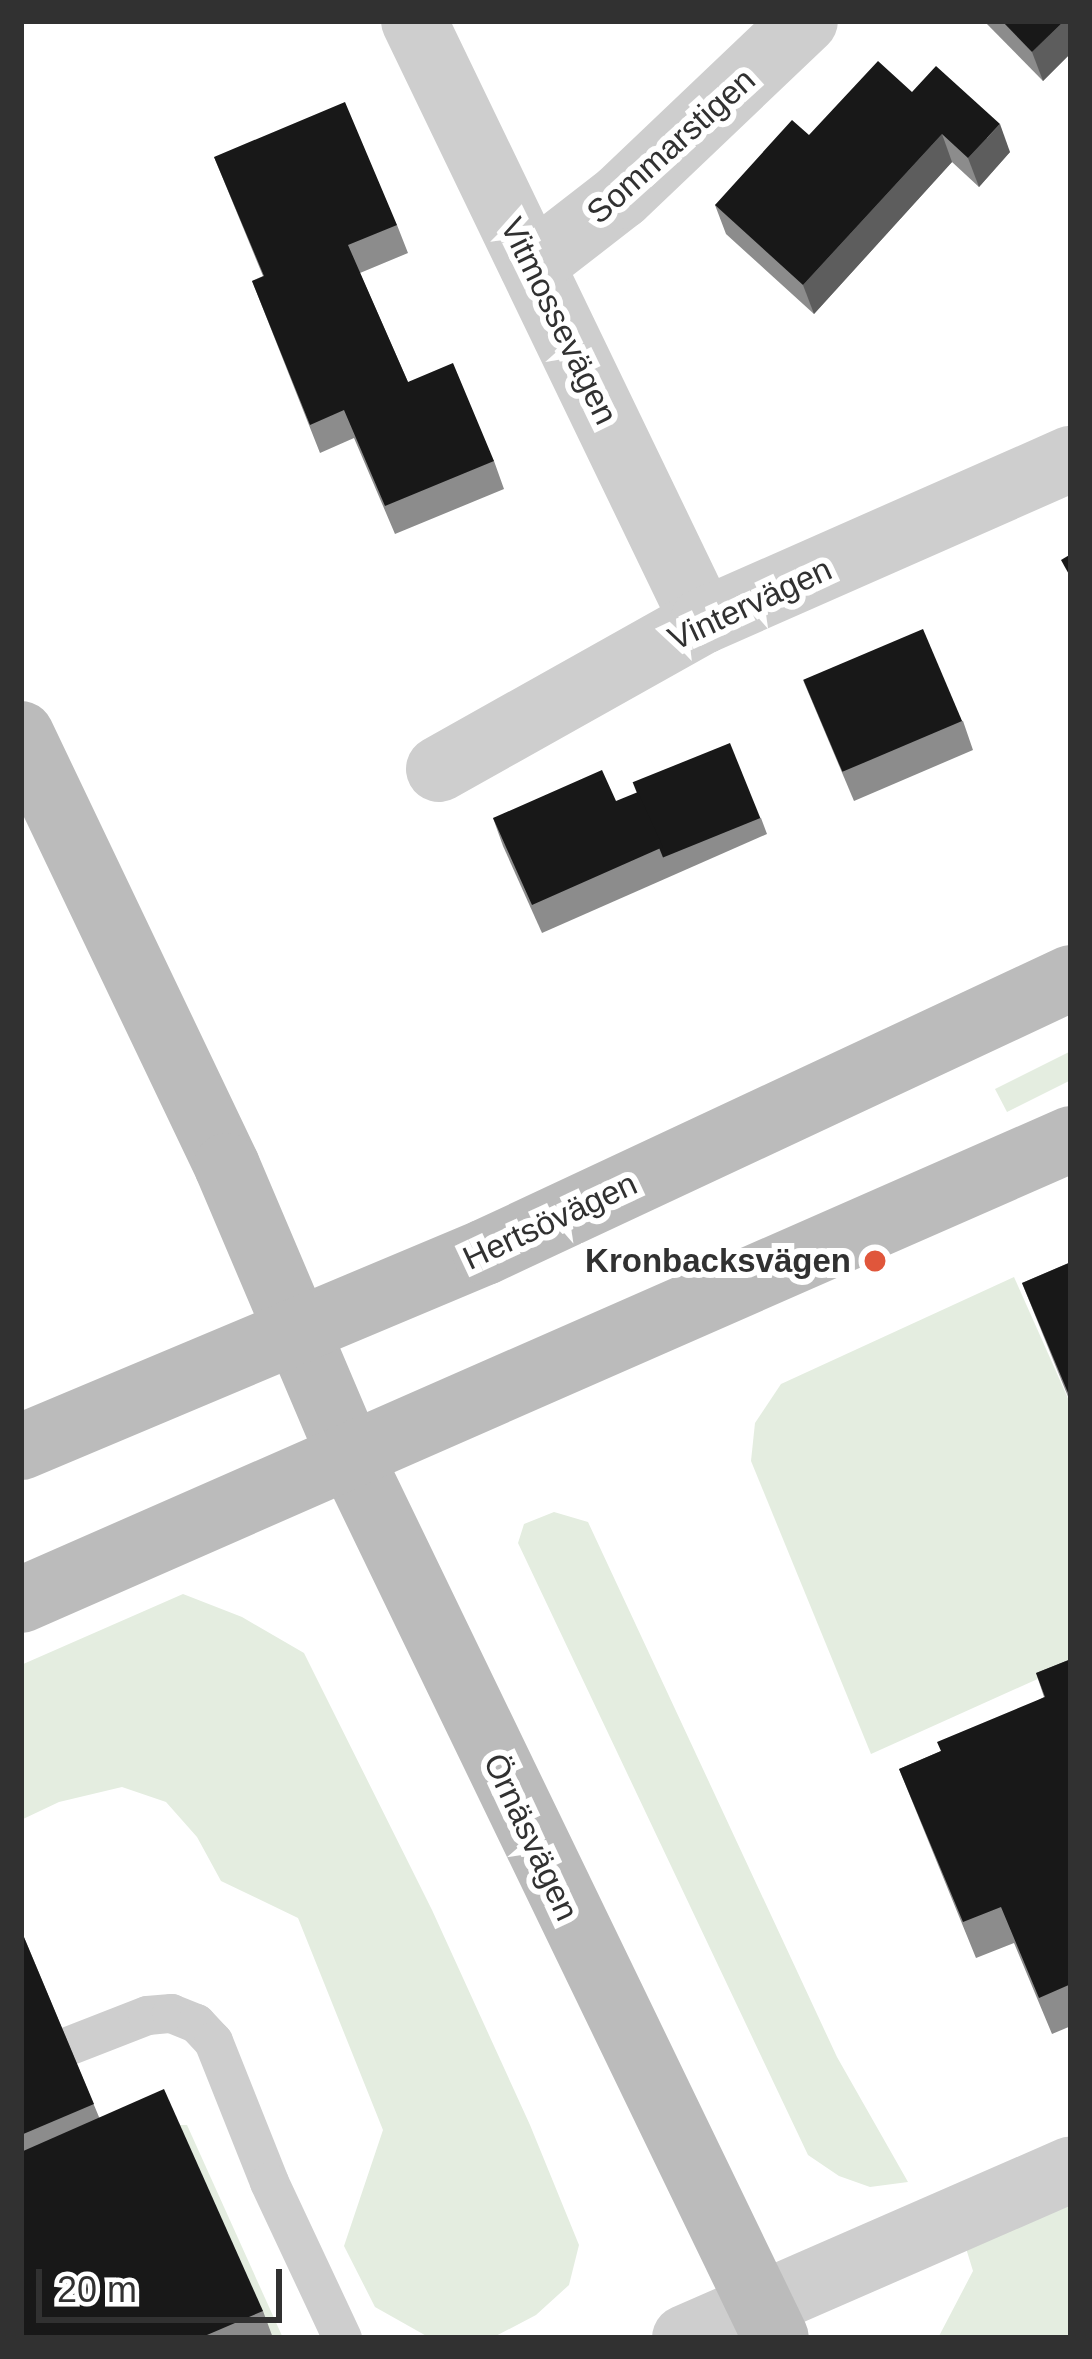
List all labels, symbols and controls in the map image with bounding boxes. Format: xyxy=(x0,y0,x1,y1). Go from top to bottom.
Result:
street label: Sommarstigen xyxy=(579,60,763,232)
street label: Vitmossevägen xyxy=(492,211,626,431)
street label: Vintervägen xyxy=(662,549,838,659)
street label: Hertsövägen xyxy=(457,1164,643,1278)
place label: Kronbacksvägen xyxy=(585,1241,851,1281)
marker: Kronbacksvägen xyxy=(862,1248,888,1274)
street label: Örnäsvägen xyxy=(475,1747,587,1927)
scale bar xyxy=(42,2245,288,2319)
text: 20 m xyxy=(57,2269,137,2310)

